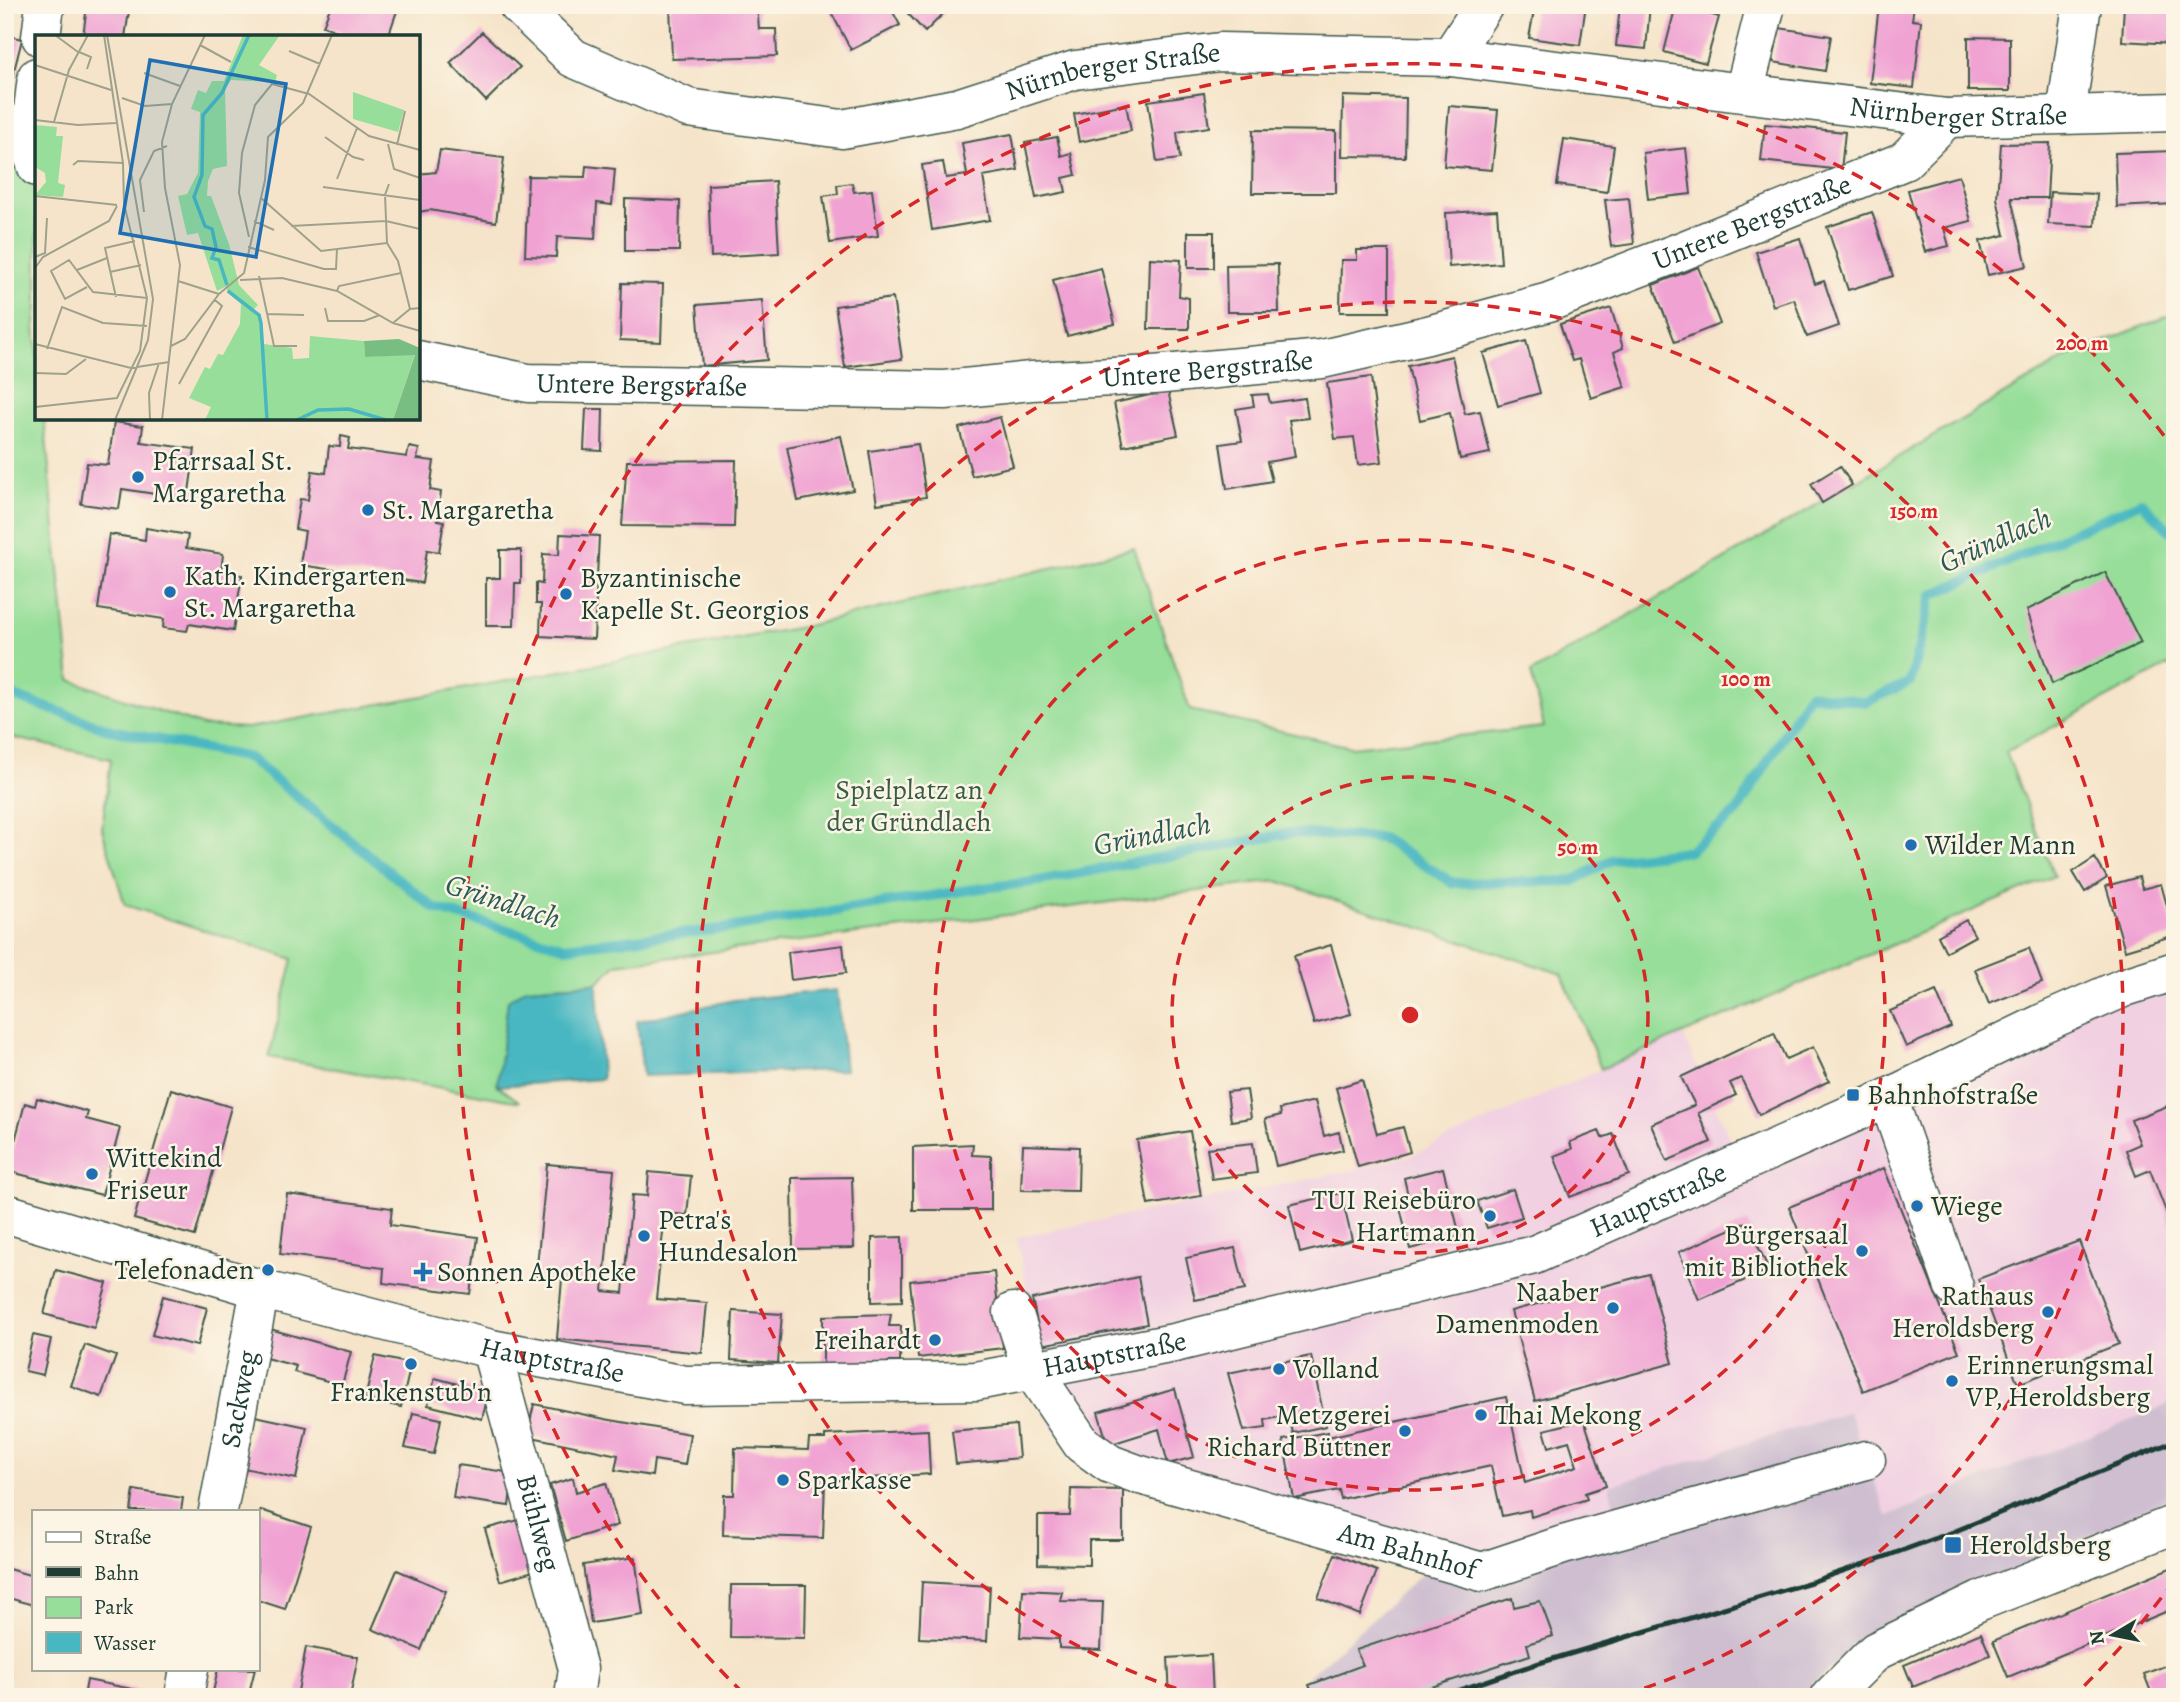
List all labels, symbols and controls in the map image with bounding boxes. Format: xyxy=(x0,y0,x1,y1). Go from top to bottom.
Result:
street label: Nürnberger Straße xyxy=(1000,33,1222,110)
inset map xyxy=(35,35,420,420)
street label: Nürnberger Straße xyxy=(1847,87,2068,137)
street label: Untere Bergstraße xyxy=(1647,165,1857,280)
text: 200 m xyxy=(2056,329,2109,357)
street label: Untere Bergstraße xyxy=(1102,341,1315,396)
street label: Untere Bergstraße xyxy=(536,364,747,406)
place label: Pfarrsaal St. Margaretha xyxy=(152,442,293,512)
marker: Pfarrsaal St. Margaretha xyxy=(130,469,146,485)
place label: St. Margaretha xyxy=(382,491,554,529)
text: 150 m xyxy=(1890,497,1939,525)
water label: Gründlach xyxy=(1933,498,2057,582)
marker: St. Margaretha xyxy=(360,502,376,518)
place label: Kath. Kindergarten St. Margaretha xyxy=(184,557,406,627)
place label: Byzantinische Kapelle St. Georgios xyxy=(580,559,810,629)
marker: Kath. Kindergarten St. Margaretha xyxy=(162,584,178,600)
marker: Byzantinische Kapelle St. Georgios xyxy=(558,586,574,602)
text: 100 m xyxy=(1721,665,1771,693)
park label: Spielplatz an der Gründlach xyxy=(827,771,992,841)
water label: Gründlach xyxy=(1090,803,1214,865)
place label: Wilder Mann xyxy=(1924,826,2076,864)
text: 50 m xyxy=(1558,833,1599,861)
marker: Wilder Mann xyxy=(1903,837,1919,853)
water label: Gründlach xyxy=(440,864,566,938)
centre of rings xyxy=(1398,1003,1422,1027)
place label: Bahnhofstraße xyxy=(1867,1076,2038,1114)
marker: Bahnhofstraße xyxy=(1845,1087,1861,1103)
place label: Wittekind Friseur xyxy=(105,1139,223,1209)
street label: Hauptstraße xyxy=(1584,1153,1732,1247)
marker: Wittekind Friseur xyxy=(84,1166,100,1182)
place label: TUI Reisebüro Hartmann xyxy=(1312,1181,1476,1251)
place label: Wiege xyxy=(1930,1187,2003,1225)
marker: Wiege xyxy=(1909,1198,1925,1214)
place label: Petra's Hundesalon xyxy=(658,1201,798,1271)
marker: TUI Reisebüro Hartmann xyxy=(1482,1208,1498,1224)
place label: Bürgersaal mit Bibliothek xyxy=(1684,1216,1848,1286)
marker: Petra's Hundesalon xyxy=(636,1228,652,1244)
marker: Bürgersaal mit Bibliothek xyxy=(1854,1243,1870,1259)
place label: Telefonaden xyxy=(114,1251,254,1289)
place label: Sonnen Apotheke xyxy=(437,1253,637,1291)
marker: Telefonaden xyxy=(260,1262,276,1278)
marker: Sonnen Apotheke xyxy=(415,1264,431,1280)
place label: Naaber Damenmoden xyxy=(1435,1273,1599,1343)
place label: Rathaus Heroldsberg xyxy=(1892,1277,2034,1347)
marker: Naaber Damenmoden xyxy=(1605,1300,1621,1316)
marker: Rathaus Heroldsberg xyxy=(2040,1304,2056,1320)
place label: Freihardt xyxy=(814,1321,921,1359)
street label: Hauptstraße xyxy=(1039,1322,1190,1387)
street label: Hauptstraße xyxy=(476,1328,627,1392)
marker: Freihardt xyxy=(927,1332,943,1348)
place label: Erinnerungsmal VP, Heroldsberg xyxy=(1965,1346,2153,1416)
street label: Sackweg xyxy=(211,1347,267,1451)
place label: Volland xyxy=(1292,1350,1380,1388)
marker: Frankenstub'n xyxy=(403,1356,419,1372)
marker: Volland xyxy=(1271,1361,1287,1377)
place label: Frankenstub'n xyxy=(330,1373,492,1411)
marker: Erinnerungsmal VP, Heroldsberg xyxy=(1944,1373,1960,1389)
place label: Metzgerei Richard Büttner xyxy=(1206,1396,1391,1466)
place label: Thai Mekong xyxy=(1495,1396,1642,1434)
marker: Thai Mekong xyxy=(1473,1407,1489,1423)
marker: Metzgerei Richard Büttner xyxy=(1397,1423,1413,1439)
place label: Sparkasse xyxy=(797,1461,912,1499)
street label: Bühlweg xyxy=(507,1470,570,1576)
marker: Sparkasse xyxy=(775,1472,791,1488)
legend xyxy=(32,1510,259,1670)
street label: Am Bahnhof xyxy=(1333,1513,1485,1590)
text: Straße xyxy=(94,1523,152,1551)
place label: Heroldsberg xyxy=(1969,1526,2111,1564)
marker: Heroldsberg xyxy=(1943,1535,1963,1555)
text: Bahn xyxy=(94,1559,139,1587)
text: Park xyxy=(94,1593,134,1621)
north arrow xyxy=(2078,1600,2148,1670)
text: Wasser xyxy=(93,1629,156,1657)
text: N xyxy=(2083,1629,2111,1647)

